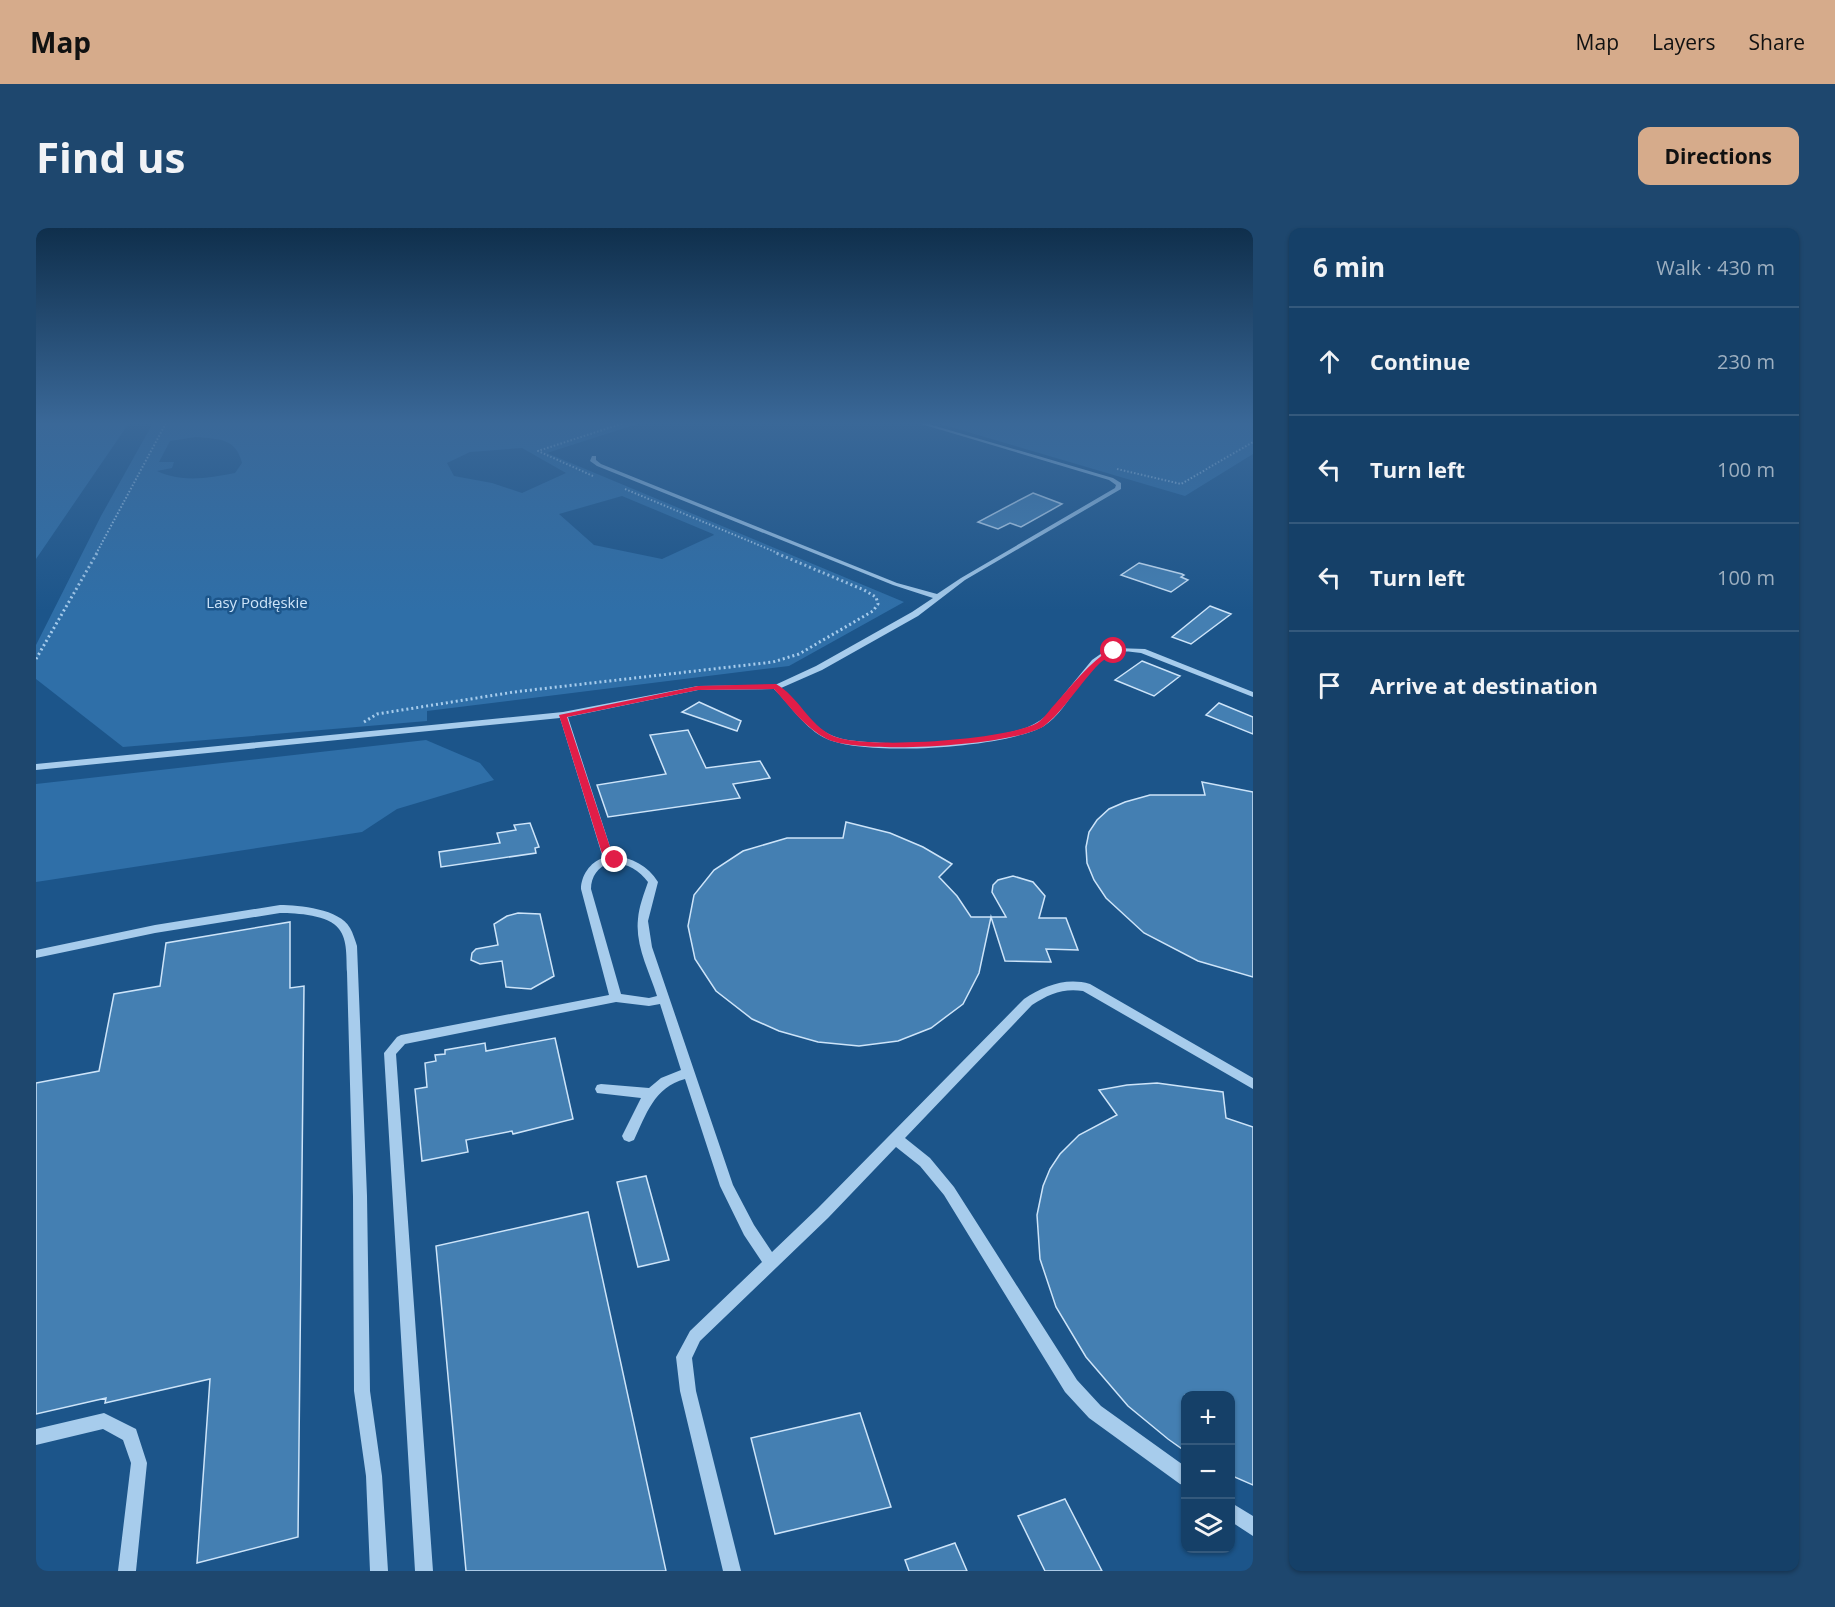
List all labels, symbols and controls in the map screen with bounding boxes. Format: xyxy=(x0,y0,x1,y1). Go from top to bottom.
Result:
text: Map xyxy=(30,23,91,61)
text: Map xyxy=(1576,28,1619,56)
text: Layers xyxy=(1652,28,1716,56)
text: Share xyxy=(1749,28,1805,56)
button: Directions xyxy=(1638,127,1799,185)
text: Find us xyxy=(36,128,185,185)
text: 6 min xyxy=(1313,249,1385,285)
text: Walk · 430 m xyxy=(1656,254,1775,281)
icon: ahead xyxy=(1313,345,1346,378)
text: Continue xyxy=(1370,346,1470,376)
text: 230 m xyxy=(1717,348,1775,375)
icon: left xyxy=(1313,453,1346,486)
text: Turn left xyxy=(1370,454,1465,484)
text: 100 m xyxy=(1717,456,1775,483)
icon: left xyxy=(1313,561,1346,594)
text: Turn left xyxy=(1370,562,1465,592)
text: 100 m xyxy=(1717,564,1775,591)
park label: Lasy Podłęskie xyxy=(206,592,308,612)
route start xyxy=(1100,637,1126,663)
icon: arrive xyxy=(1313,669,1346,702)
text: Arrive at destination xyxy=(1370,670,1598,700)
route end xyxy=(601,846,627,872)
map controls xyxy=(1181,1391,1235,1553)
button: + xyxy=(1181,1391,1235,1445)
button: − xyxy=(1181,1445,1235,1499)
button: layers xyxy=(1181,1499,1235,1553)

